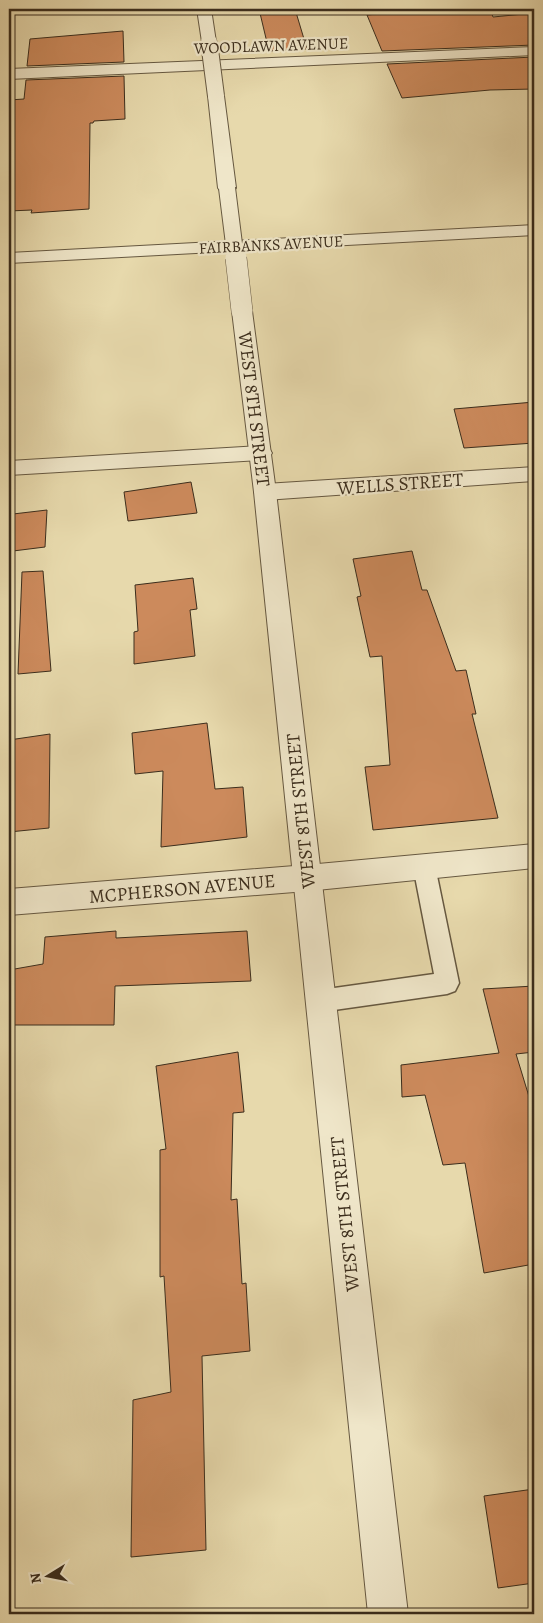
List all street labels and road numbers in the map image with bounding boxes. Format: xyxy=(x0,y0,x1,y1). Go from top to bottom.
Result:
street label: WOODLAWN AVENUE xyxy=(193,32,349,60)
street label: FAIRBANKS AVENUE xyxy=(198,230,344,260)
street label: WEST 8TH STREET xyxy=(231,329,276,489)
street label: WELLS STREET xyxy=(335,467,465,501)
street label: WEST 8TH STREET xyxy=(280,731,322,891)
street label: MCPHERSON AVENUE xyxy=(88,868,276,910)
street label: WEST 8TH STREET xyxy=(324,1134,366,1294)

